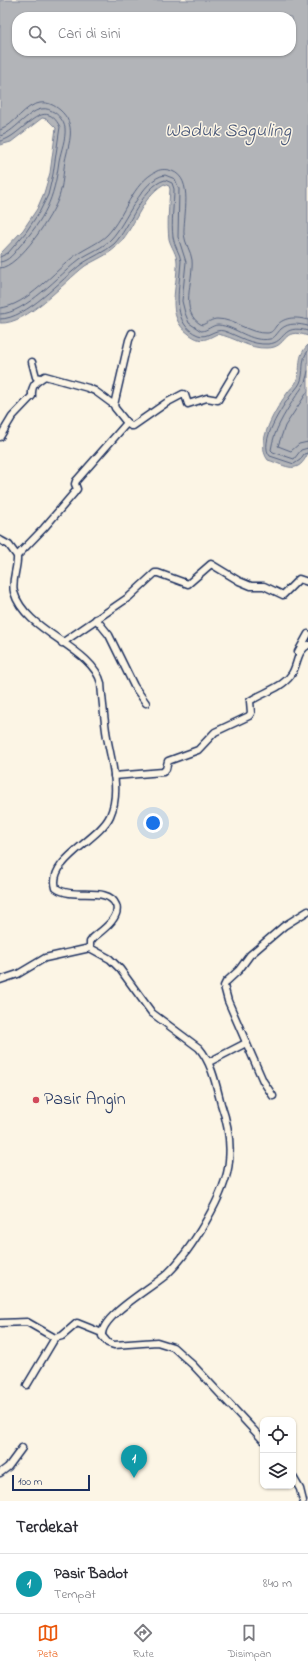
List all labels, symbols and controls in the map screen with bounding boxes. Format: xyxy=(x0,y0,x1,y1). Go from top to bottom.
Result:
search box xyxy=(12,12,296,56)
icon: search xyxy=(26,23,48,45)
text: Cari di sini xyxy=(58,23,121,45)
water label: Waduk Saguling xyxy=(165,118,291,146)
your location xyxy=(143,813,163,833)
place label: Pasir Angin xyxy=(44,1087,126,1114)
marker: Pasir Angin xyxy=(31,1095,41,1105)
map controls xyxy=(260,1417,296,1489)
button: locate xyxy=(260,1417,296,1453)
pin: 1 xyxy=(121,1445,147,1478)
button: layers xyxy=(260,1453,296,1489)
scale bar xyxy=(12,1473,90,1492)
text: 100 m xyxy=(18,1474,42,1490)
text: Terdekat xyxy=(16,1515,78,1540)
text: Pasir Badot xyxy=(54,1563,128,1585)
text: 1 xyxy=(27,1574,31,1593)
text: 840 m xyxy=(263,1574,292,1593)
text: Tempat xyxy=(54,1585,96,1604)
tab: Peta xyxy=(37,1622,59,1662)
tab: Rute xyxy=(132,1622,154,1662)
tab: Disimpan xyxy=(228,1622,271,1662)

